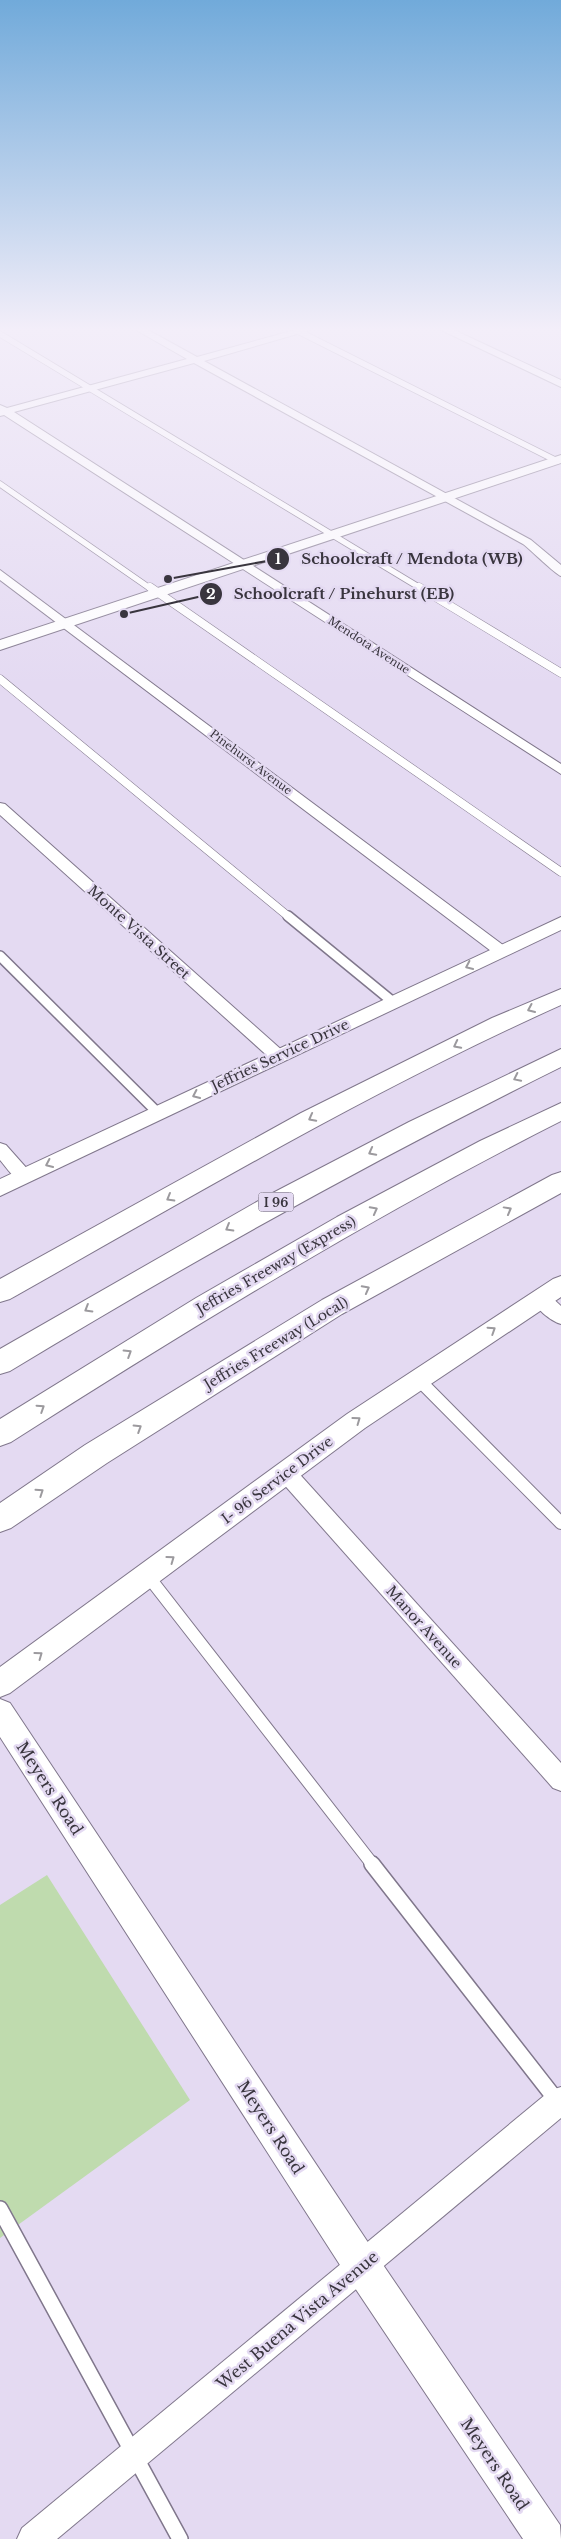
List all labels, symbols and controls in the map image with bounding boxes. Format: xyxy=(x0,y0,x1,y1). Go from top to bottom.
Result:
callout: Schoolcraft / Mendota (WB) xyxy=(266,544,533,574)
text: 1 xyxy=(275,549,282,568)
text: Schoolcraft / Mendota (WB) xyxy=(301,549,523,568)
callout: Schoolcraft / Pinehurst (EB) xyxy=(199,579,465,609)
text: 2 xyxy=(206,584,216,603)
text: Schoolcraft / Pinehurst (EB) xyxy=(234,584,454,603)
street label: Mendota Avenue xyxy=(325,613,413,677)
street label: Pinehurst Avenue xyxy=(207,727,295,797)
street label: Monte Vista Street xyxy=(84,881,194,983)
one-way arrow xyxy=(466,960,475,970)
one-way arrow xyxy=(527,1003,536,1014)
street label: Jeffries Service Drive xyxy=(206,1015,352,1096)
one-way arrow xyxy=(453,1039,462,1049)
one-way arrow xyxy=(513,1072,522,1082)
one-way arrow xyxy=(192,1089,201,1099)
one-way arrow xyxy=(308,1112,317,1122)
one-way arrow xyxy=(369,1146,378,1156)
one-way arrow xyxy=(45,1158,54,1169)
one-way arrow xyxy=(167,1192,176,1202)
road number: I 96 xyxy=(258,1192,294,1212)
one-way arrow xyxy=(368,1206,377,1216)
one-way arrow xyxy=(503,1207,512,1217)
street label: Jeffries Freeway (Express) xyxy=(191,1212,359,1319)
one-way arrow xyxy=(225,1222,234,1232)
one-way arrow xyxy=(361,1285,370,1295)
street label: Jeffries Freeway (Local) xyxy=(199,1293,351,1394)
one-way arrow xyxy=(85,1303,94,1313)
one-way arrow xyxy=(487,1327,496,1336)
one-way arrow xyxy=(122,1350,131,1360)
one-way arrow xyxy=(36,1404,45,1414)
one-way arrow xyxy=(351,1418,360,1426)
one-way arrow xyxy=(132,1425,141,1434)
street label: I- 96 Service Drive xyxy=(218,1432,336,1528)
one-way arrow xyxy=(35,1489,44,1498)
one-way arrow xyxy=(165,1556,174,1565)
street label: Manor Avenue xyxy=(382,1582,466,1672)
one-way arrow xyxy=(33,1652,43,1661)
street label: Meyers Road xyxy=(12,1738,88,1839)
street label: Meyers Road xyxy=(233,2077,309,2178)
street label: West Buena Vista Avenue xyxy=(211,2246,382,2394)
street label: Meyers Road xyxy=(457,2414,533,2514)

